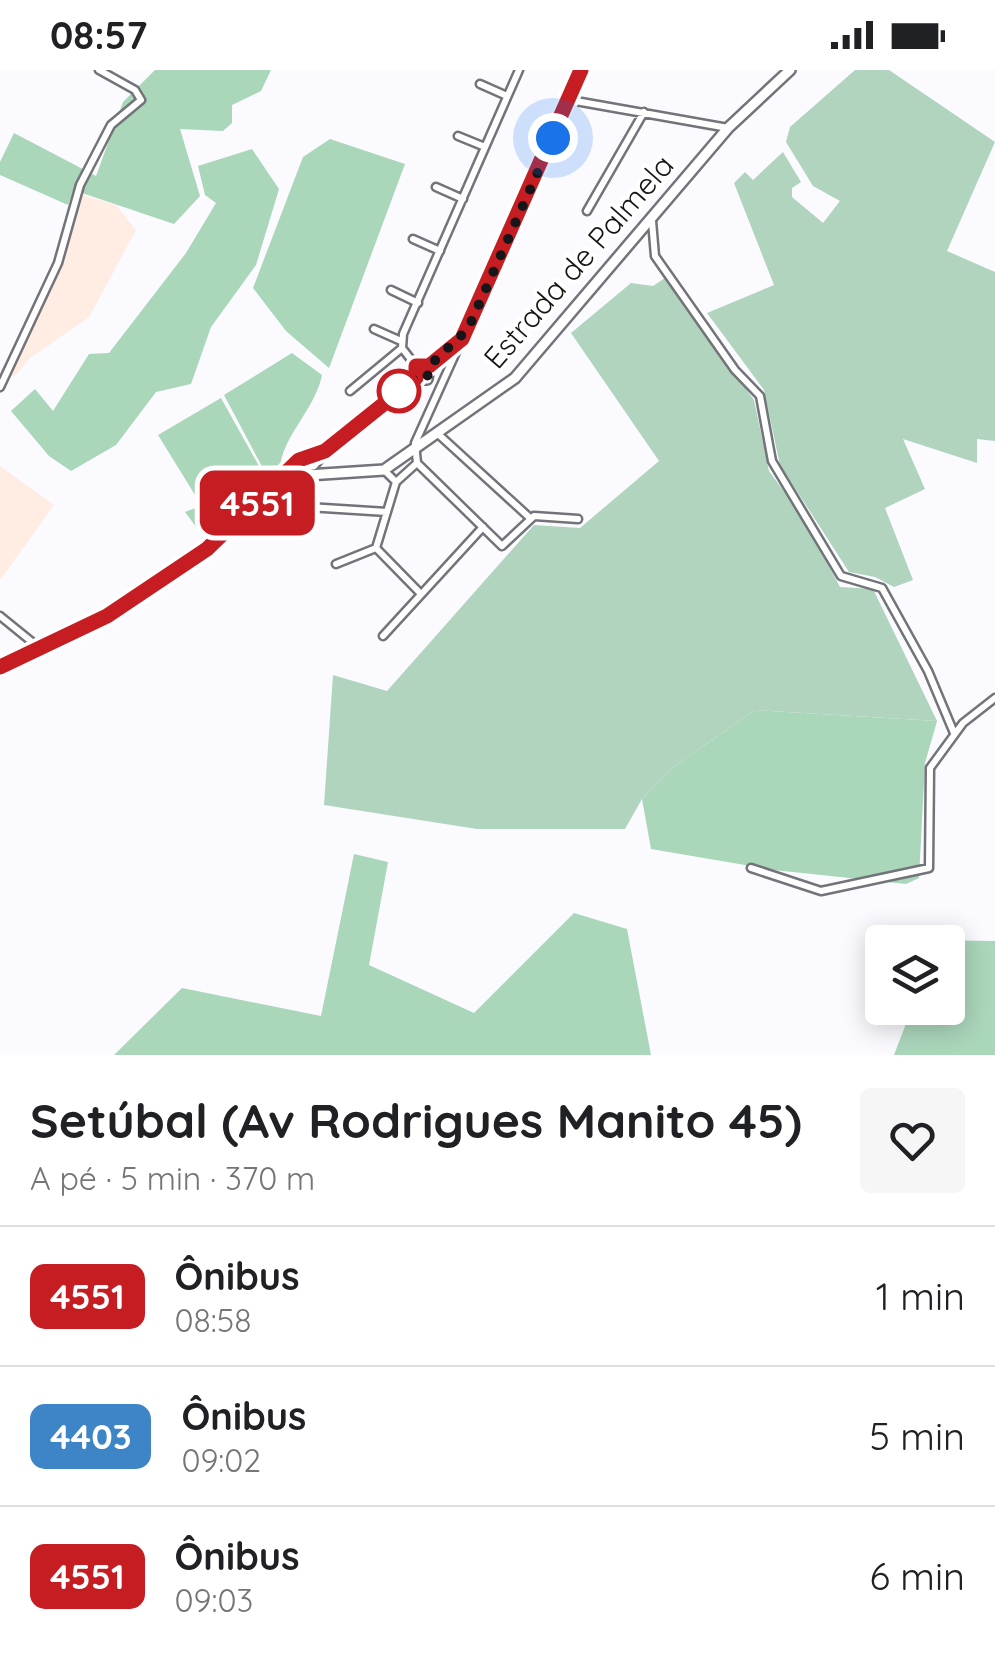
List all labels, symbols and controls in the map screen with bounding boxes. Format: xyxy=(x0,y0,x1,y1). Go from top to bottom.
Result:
text: 08:57 xyxy=(50,11,147,59)
your location xyxy=(528,113,578,163)
street label: Estrada de Palmela xyxy=(475,147,681,376)
unlabelled marker xyxy=(378,370,420,412)
line badge: 4551 xyxy=(187,470,327,536)
text: 4551 xyxy=(220,481,294,525)
map controls xyxy=(865,925,965,1025)
button: layers xyxy=(865,925,965,1025)
button: heart xyxy=(860,1088,965,1193)
text: Setúbal (Av Rodrigues Manito 45) xyxy=(30,1090,802,1150)
text: A pé · 5 min · 370 m xyxy=(30,1158,315,1198)
text: Ônibus xyxy=(175,1252,299,1300)
text: 1 min xyxy=(876,1272,965,1320)
text: 4551 xyxy=(50,1274,125,1318)
text: 08:58 xyxy=(175,1300,252,1340)
text: Ônibus xyxy=(181,1392,306,1440)
text: 5 min xyxy=(869,1412,965,1460)
text: 4403 xyxy=(50,1414,131,1458)
text: 09:02 xyxy=(181,1440,261,1480)
text: Ônibus xyxy=(175,1532,299,1580)
text: 6 min xyxy=(869,1552,965,1600)
text: 4551 xyxy=(50,1554,125,1598)
text: 09:03 xyxy=(175,1580,253,1620)

